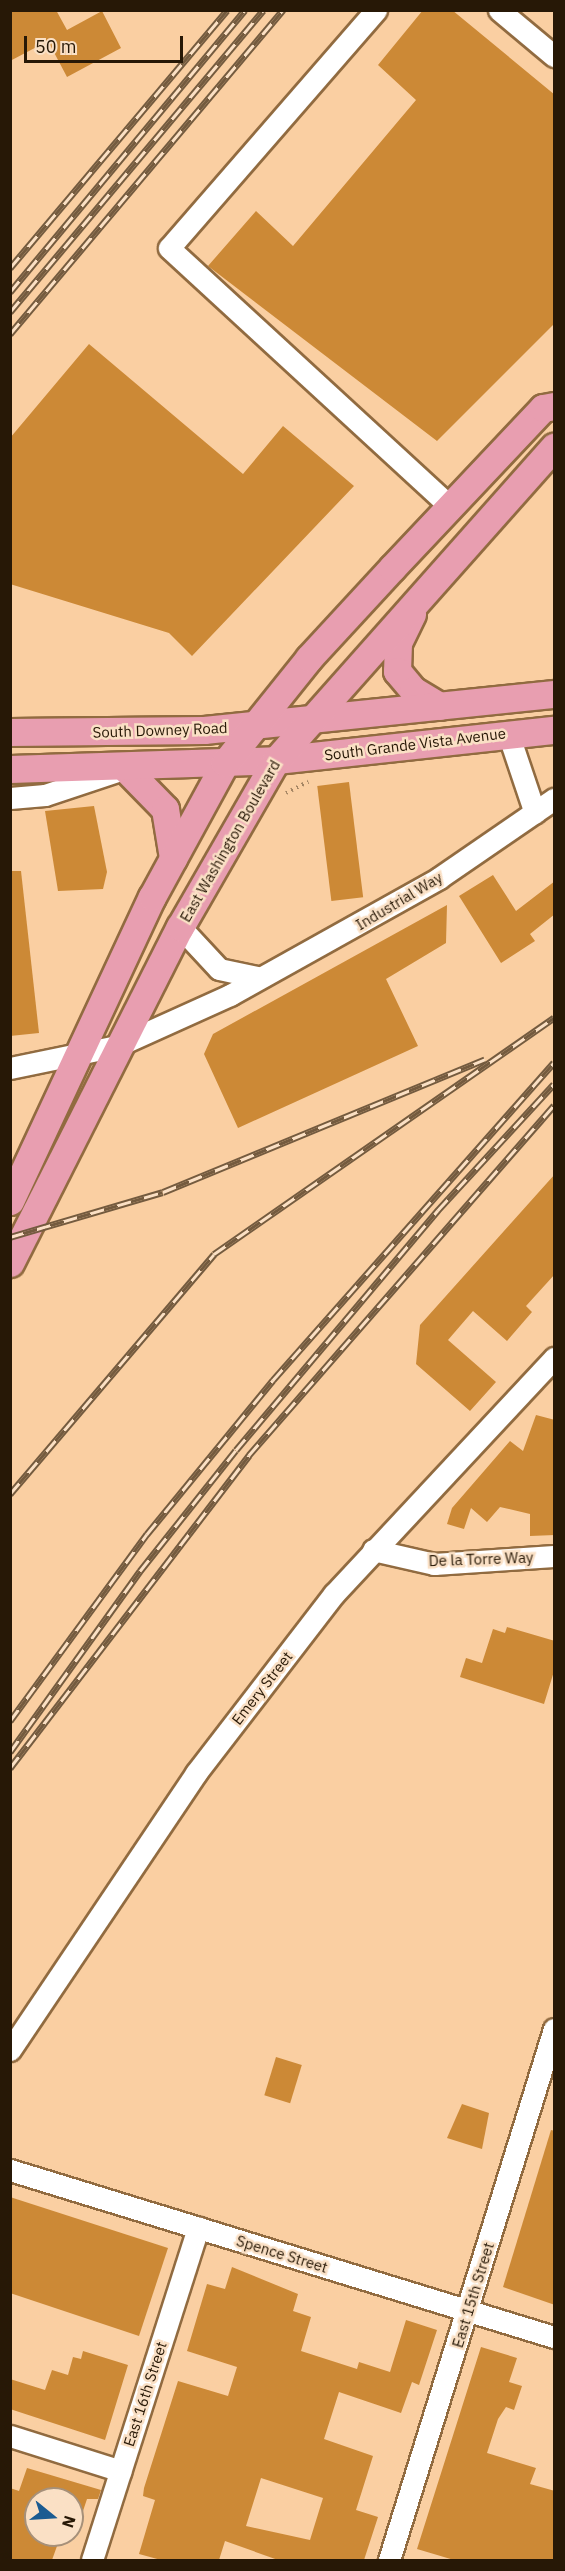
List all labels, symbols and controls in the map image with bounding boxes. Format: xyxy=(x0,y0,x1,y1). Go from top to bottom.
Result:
scale bar xyxy=(27,24,186,62)
text: 50 m xyxy=(35,35,77,58)
street label: South Downey Road xyxy=(92,719,228,741)
street label: South Grande Vista Avenue xyxy=(323,724,507,764)
street label: East Washington Boulevard xyxy=(176,757,284,925)
street label: Industrial Way xyxy=(352,868,446,934)
street label: De la Torre Way xyxy=(428,1548,534,1570)
street label: Emery Street xyxy=(228,1648,296,1728)
street label: Spence Street xyxy=(234,2232,330,2276)
street label: East 15th Street xyxy=(448,2240,498,2350)
street label: East 16th Street xyxy=(120,2339,170,2449)
north arrow xyxy=(24,2487,84,2547)
text: N xyxy=(58,2513,81,2531)

